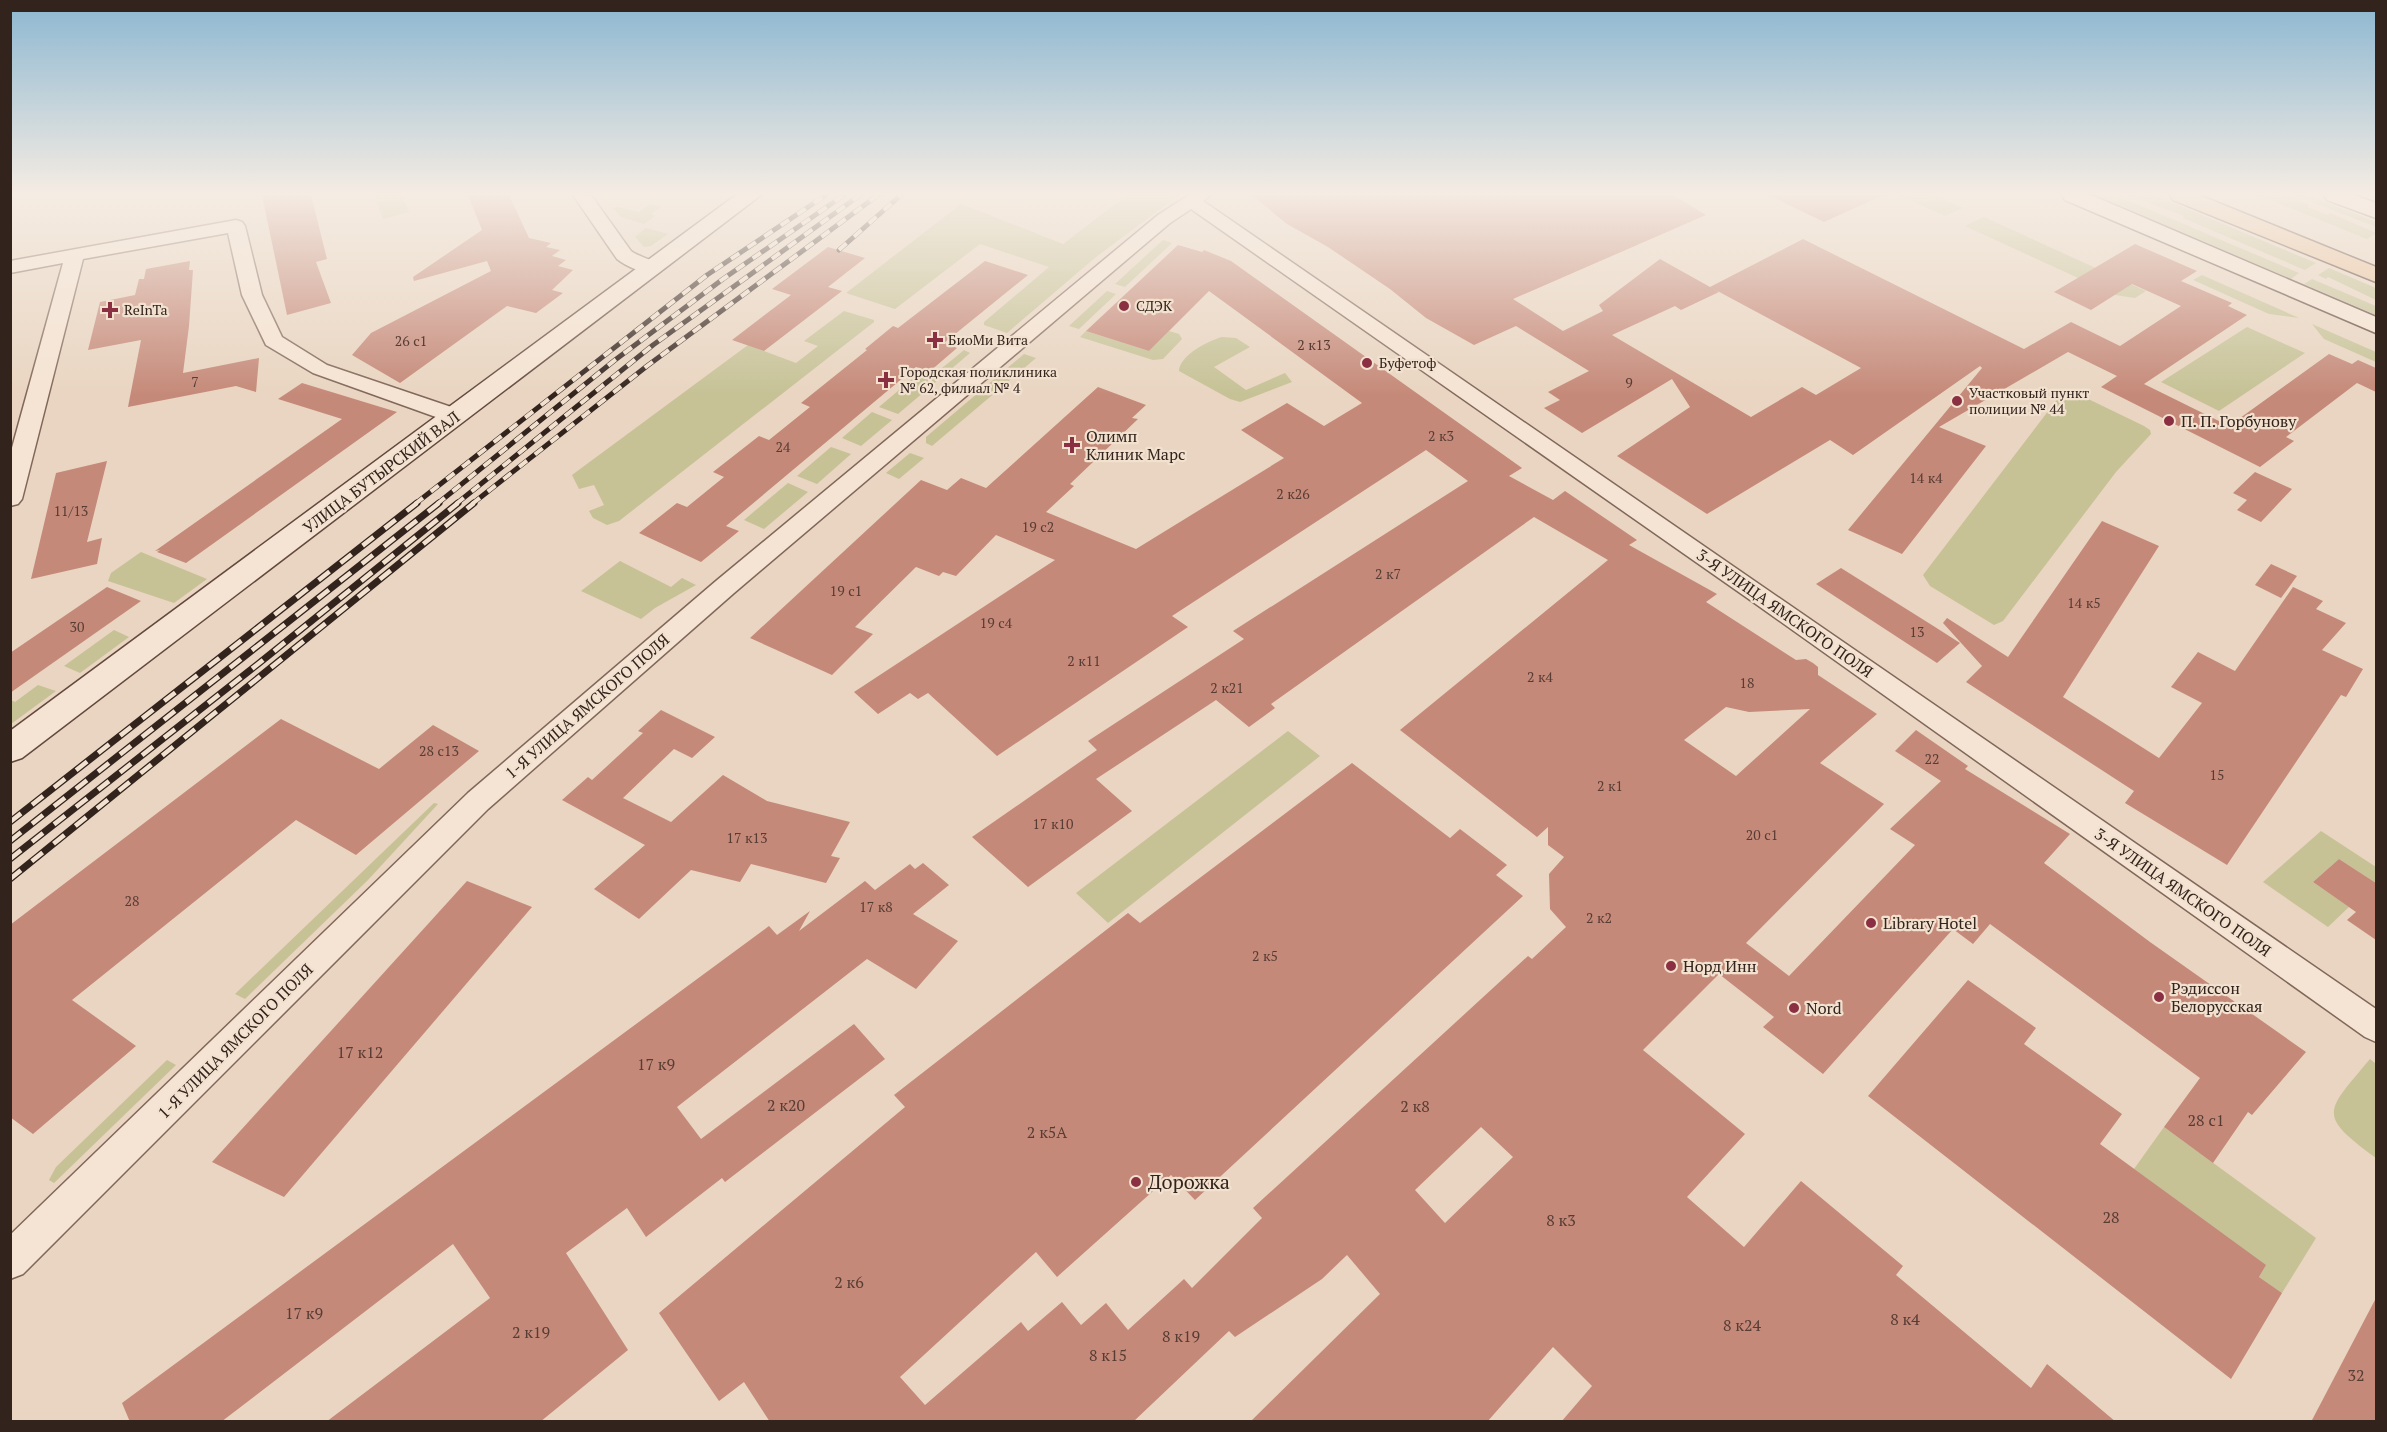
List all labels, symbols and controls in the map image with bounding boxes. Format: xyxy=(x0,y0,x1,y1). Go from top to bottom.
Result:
place label: СДЭК xyxy=(1136,296,1173,315)
marker: СДЭК xyxy=(1117,299,1131,313)
place label: ReInTa xyxy=(124,300,168,319)
marker: ReInTa xyxy=(101,301,119,319)
place label: БиоМи Вита xyxy=(948,330,1028,349)
house number: 26 с1 xyxy=(395,331,427,350)
marker: БиоМи Вита xyxy=(926,331,944,349)
house number: 2 к13 xyxy=(1297,335,1331,354)
place label: Буфетоф xyxy=(1379,353,1436,372)
marker: Буфетоф xyxy=(1360,356,1374,370)
place label: Городская поликлиника № 62, филиал № 4 xyxy=(900,362,1057,397)
marker: Городская поликлиника № 62, филиал № 4 xyxy=(877,371,895,389)
house number: 7 xyxy=(191,372,199,391)
house number: 9 xyxy=(1625,373,1633,392)
place label: Участковый пункт полиции № 44 xyxy=(1969,383,2089,418)
marker: Участковый пункт полиции № 44 xyxy=(1950,394,1964,408)
street label: УЛИЦА БУТЫРСКИЙ ВАЛ xyxy=(298,406,464,538)
place label: П. П. Горбунову xyxy=(2181,410,2297,432)
marker: П. П. Горбунову xyxy=(2162,414,2176,428)
place label: Олимп Клиник Марс xyxy=(1086,425,1185,465)
house number: 2 к3 xyxy=(1428,426,1454,445)
marker: Олимп Клиник Марс xyxy=(1063,436,1081,454)
house number: 24 xyxy=(776,437,791,456)
house number: 14 к4 xyxy=(1909,468,1943,487)
house number: 2 к26 xyxy=(1276,484,1310,503)
house number: 11/13 xyxy=(54,501,88,520)
house number: 19 с2 xyxy=(1022,517,1054,536)
street label: 3-Я УЛИЦА ЯМСКОГО ПОЛЯ xyxy=(1692,543,1878,683)
house number: 2 к7 xyxy=(1375,564,1401,583)
house number: 19 с1 xyxy=(830,581,862,600)
house number: 14 к5 xyxy=(2067,593,2101,612)
house number: 19 c4 xyxy=(980,613,1013,632)
house number: 30 xyxy=(70,617,84,636)
house number: 13 xyxy=(1910,622,1924,641)
street label: 1-Я УЛИЦА ЯМСКОГО ПОЛЯ xyxy=(500,628,674,784)
house number: 2 к11 xyxy=(1067,651,1101,670)
house number: 2 к4 xyxy=(1527,667,1553,686)
house number: 18 xyxy=(1740,673,1754,692)
house number: 2 к21 xyxy=(1210,678,1244,697)
house number: 28 с13 xyxy=(419,741,459,760)
house number: 22 xyxy=(1925,749,1939,768)
house number: 15 xyxy=(2210,765,2224,784)
house number: 2 к1 xyxy=(1597,776,1623,795)
house number: 17 к10 xyxy=(1033,814,1073,833)
street label: 3-Я УЛИЦА ЯМСКОГО ПОЛЯ xyxy=(2090,822,2276,962)
house number: 20 с1 xyxy=(1746,825,1778,844)
house number: 17 к13 xyxy=(727,828,767,847)
house number: 28 xyxy=(125,891,139,910)
house number: 17 к8 xyxy=(859,897,893,916)
house number: 2 к2 xyxy=(1586,908,1612,927)
place label: Library Hotel xyxy=(1883,912,1977,934)
marker: Library Hotel xyxy=(1864,916,1878,930)
house number: 2 к5 xyxy=(1252,946,1278,965)
place label: Норд Инн xyxy=(1683,955,1757,977)
street label: 1-Я УЛИЦА ЯМСКОГО ПОЛЯ xyxy=(153,959,317,1123)
marker: Норд Инн xyxy=(1664,959,1678,973)
place label: Рэдиссон Белорусская xyxy=(2171,977,2263,1017)
marker: Рэдиссон Белорусская xyxy=(2152,990,2166,1004)
place label: Nord xyxy=(1806,997,1842,1019)
marker: Nord xyxy=(1787,1001,1801,1015)
house number: 17 к12 xyxy=(337,1041,383,1063)
house number: 17 к9 xyxy=(637,1053,675,1075)
house number: 2 к20 xyxy=(767,1094,805,1116)
house number: 2 к8 xyxy=(1400,1095,1430,1117)
house number: 28 с1 xyxy=(2188,1109,2224,1131)
house number: 2 к5А xyxy=(1027,1121,1067,1143)
place label: Дорожка xyxy=(1148,1168,1230,1195)
marker: Дорожка xyxy=(1129,1175,1143,1189)
house number: 28 xyxy=(2102,1206,2120,1228)
house number: 8 к3 xyxy=(1546,1209,1576,1231)
house number: 2 к6 xyxy=(834,1271,864,1293)
house number: 17 к9 xyxy=(285,1302,323,1324)
house number: 8 к4 xyxy=(1890,1308,1920,1330)
house number: 8 к24 xyxy=(1723,1314,1762,1336)
house number: 2 к19 xyxy=(512,1321,550,1343)
house number: 8 к19 xyxy=(1162,1325,1200,1347)
house number: 8 к15 xyxy=(1089,1344,1127,1366)
house number: 32 xyxy=(2347,1364,2365,1386)

